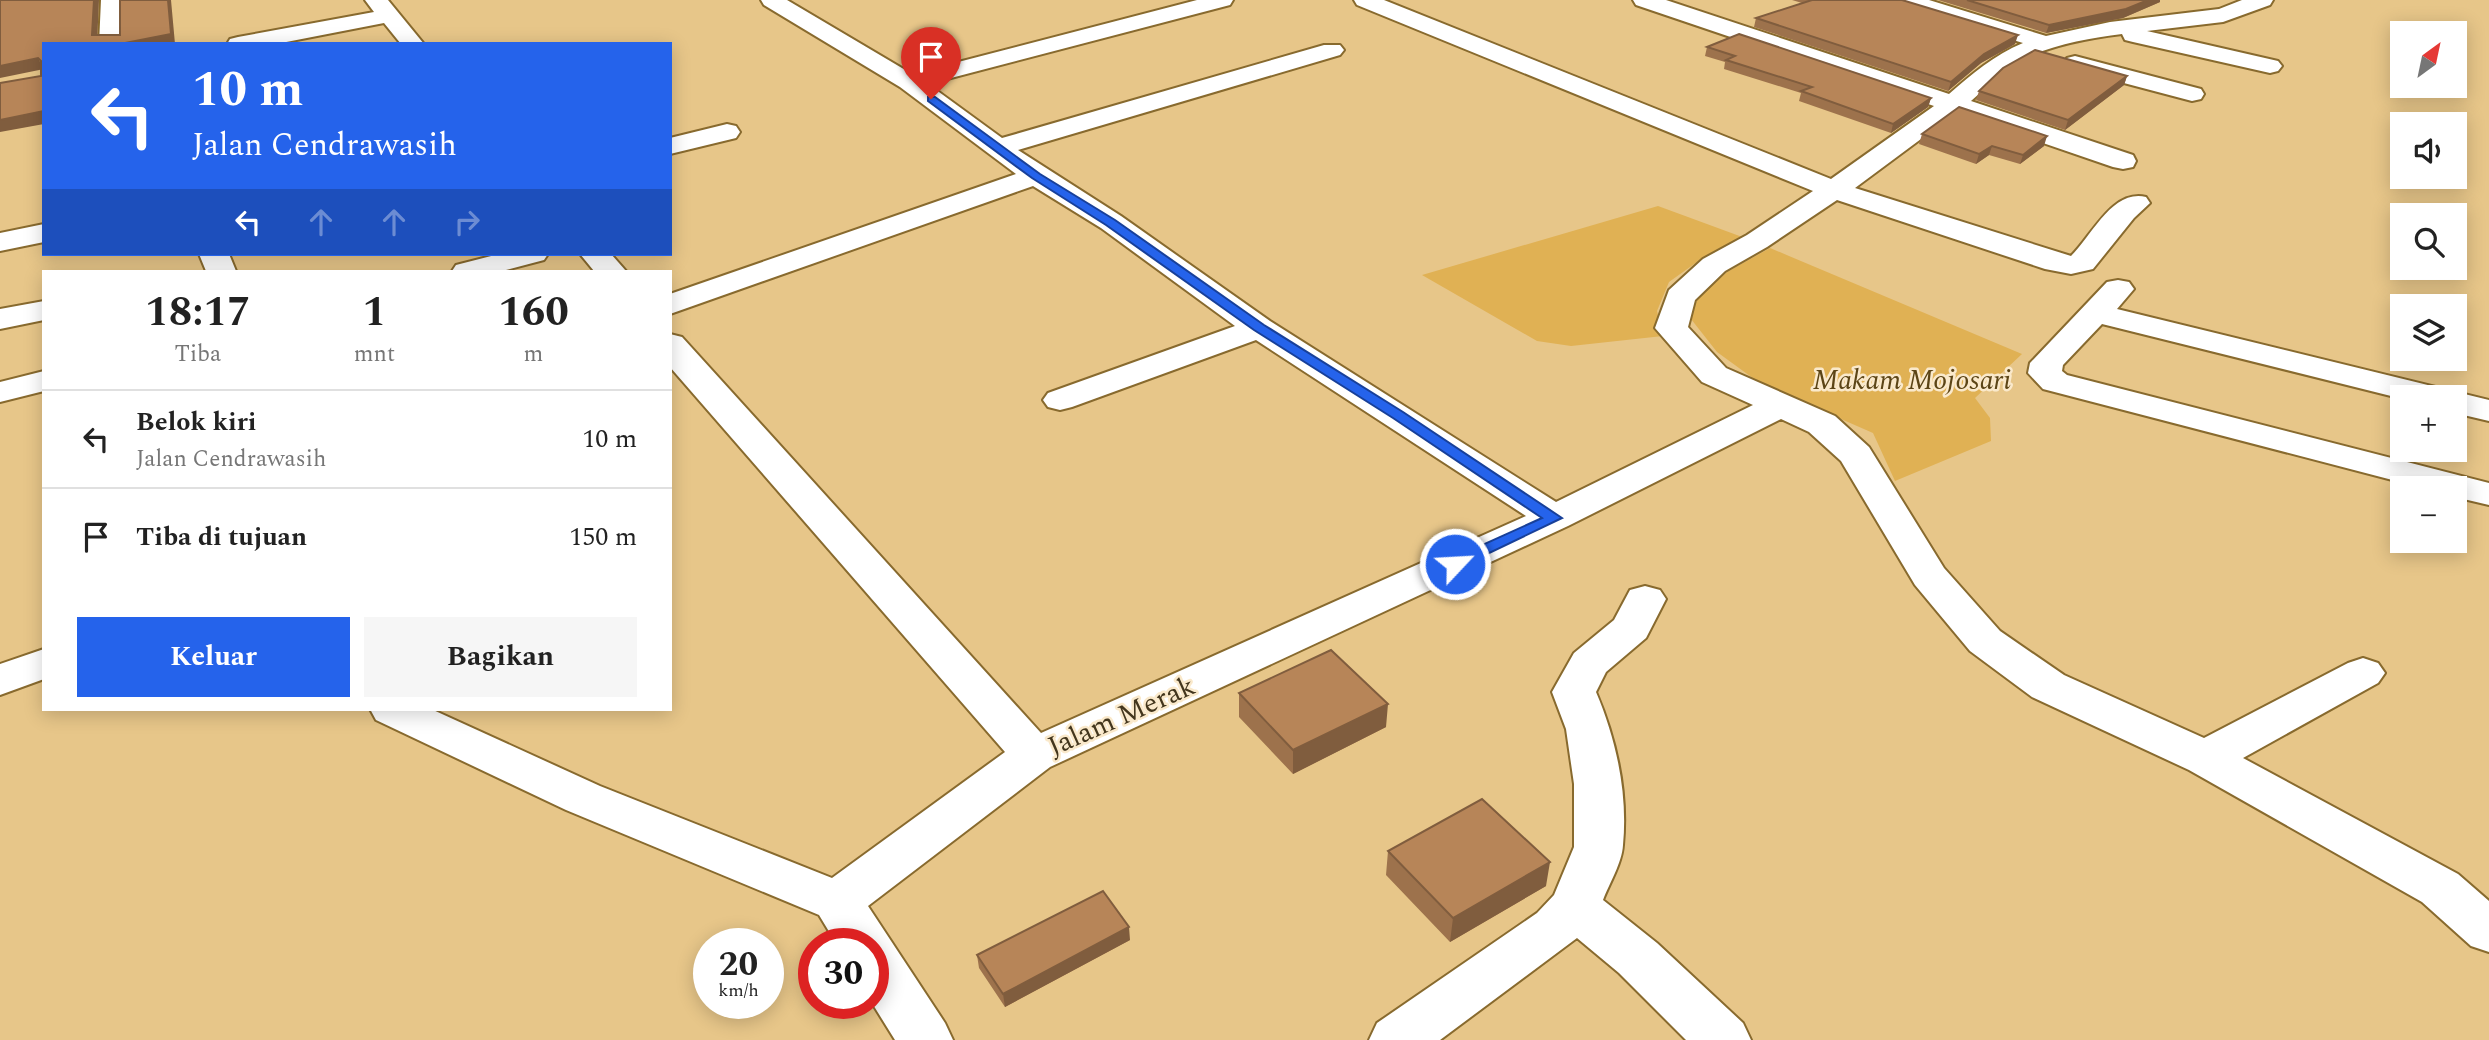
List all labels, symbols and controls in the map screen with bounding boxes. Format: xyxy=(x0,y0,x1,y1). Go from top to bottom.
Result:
north arrow xyxy=(2390,21,2468,98)
map controls xyxy=(2390,21,2467,553)
pin xyxy=(901,27,961,99)
icon: arrive xyxy=(912,38,950,76)
text: 10 m xyxy=(192,53,303,128)
icon: left xyxy=(77,70,168,161)
button: sound xyxy=(2390,112,2467,189)
text: Jalan Cendrawasih xyxy=(192,121,457,170)
icon: left xyxy=(229,203,267,241)
icon: ahead xyxy=(302,203,340,241)
icon: ahead xyxy=(375,203,413,241)
icon: right xyxy=(448,203,486,241)
button: search xyxy=(2390,203,2467,280)
text: 18:17 xyxy=(145,281,251,344)
text: 1 xyxy=(363,281,386,344)
text: 160 xyxy=(498,281,569,344)
button: layers xyxy=(2390,294,2467,371)
text: Tiba xyxy=(174,337,221,372)
text: mnt xyxy=(354,337,395,372)
text: m xyxy=(524,337,543,372)
park label: Makam Mojosari xyxy=(1813,359,2011,402)
button: + xyxy=(2390,385,2467,462)
text: Belok kiri xyxy=(136,402,256,442)
text: 10 m xyxy=(582,419,637,459)
icon: left xyxy=(77,420,115,458)
text: Jalan Cendrawasih xyxy=(136,442,326,477)
button: − xyxy=(2390,476,2467,553)
text: Tiba di tujuan xyxy=(136,517,307,557)
text: 150 m xyxy=(569,517,637,557)
icon: arrive xyxy=(77,518,115,556)
position arrow xyxy=(1418,527,1492,601)
button: Keluar xyxy=(77,617,350,697)
button: Bagikan xyxy=(364,617,637,697)
street label: Jalam Merak xyxy=(1041,665,1202,768)
speed limit sign: 30 xyxy=(798,928,889,1019)
text: 20 xyxy=(719,938,758,991)
text: km/h xyxy=(718,977,759,1004)

